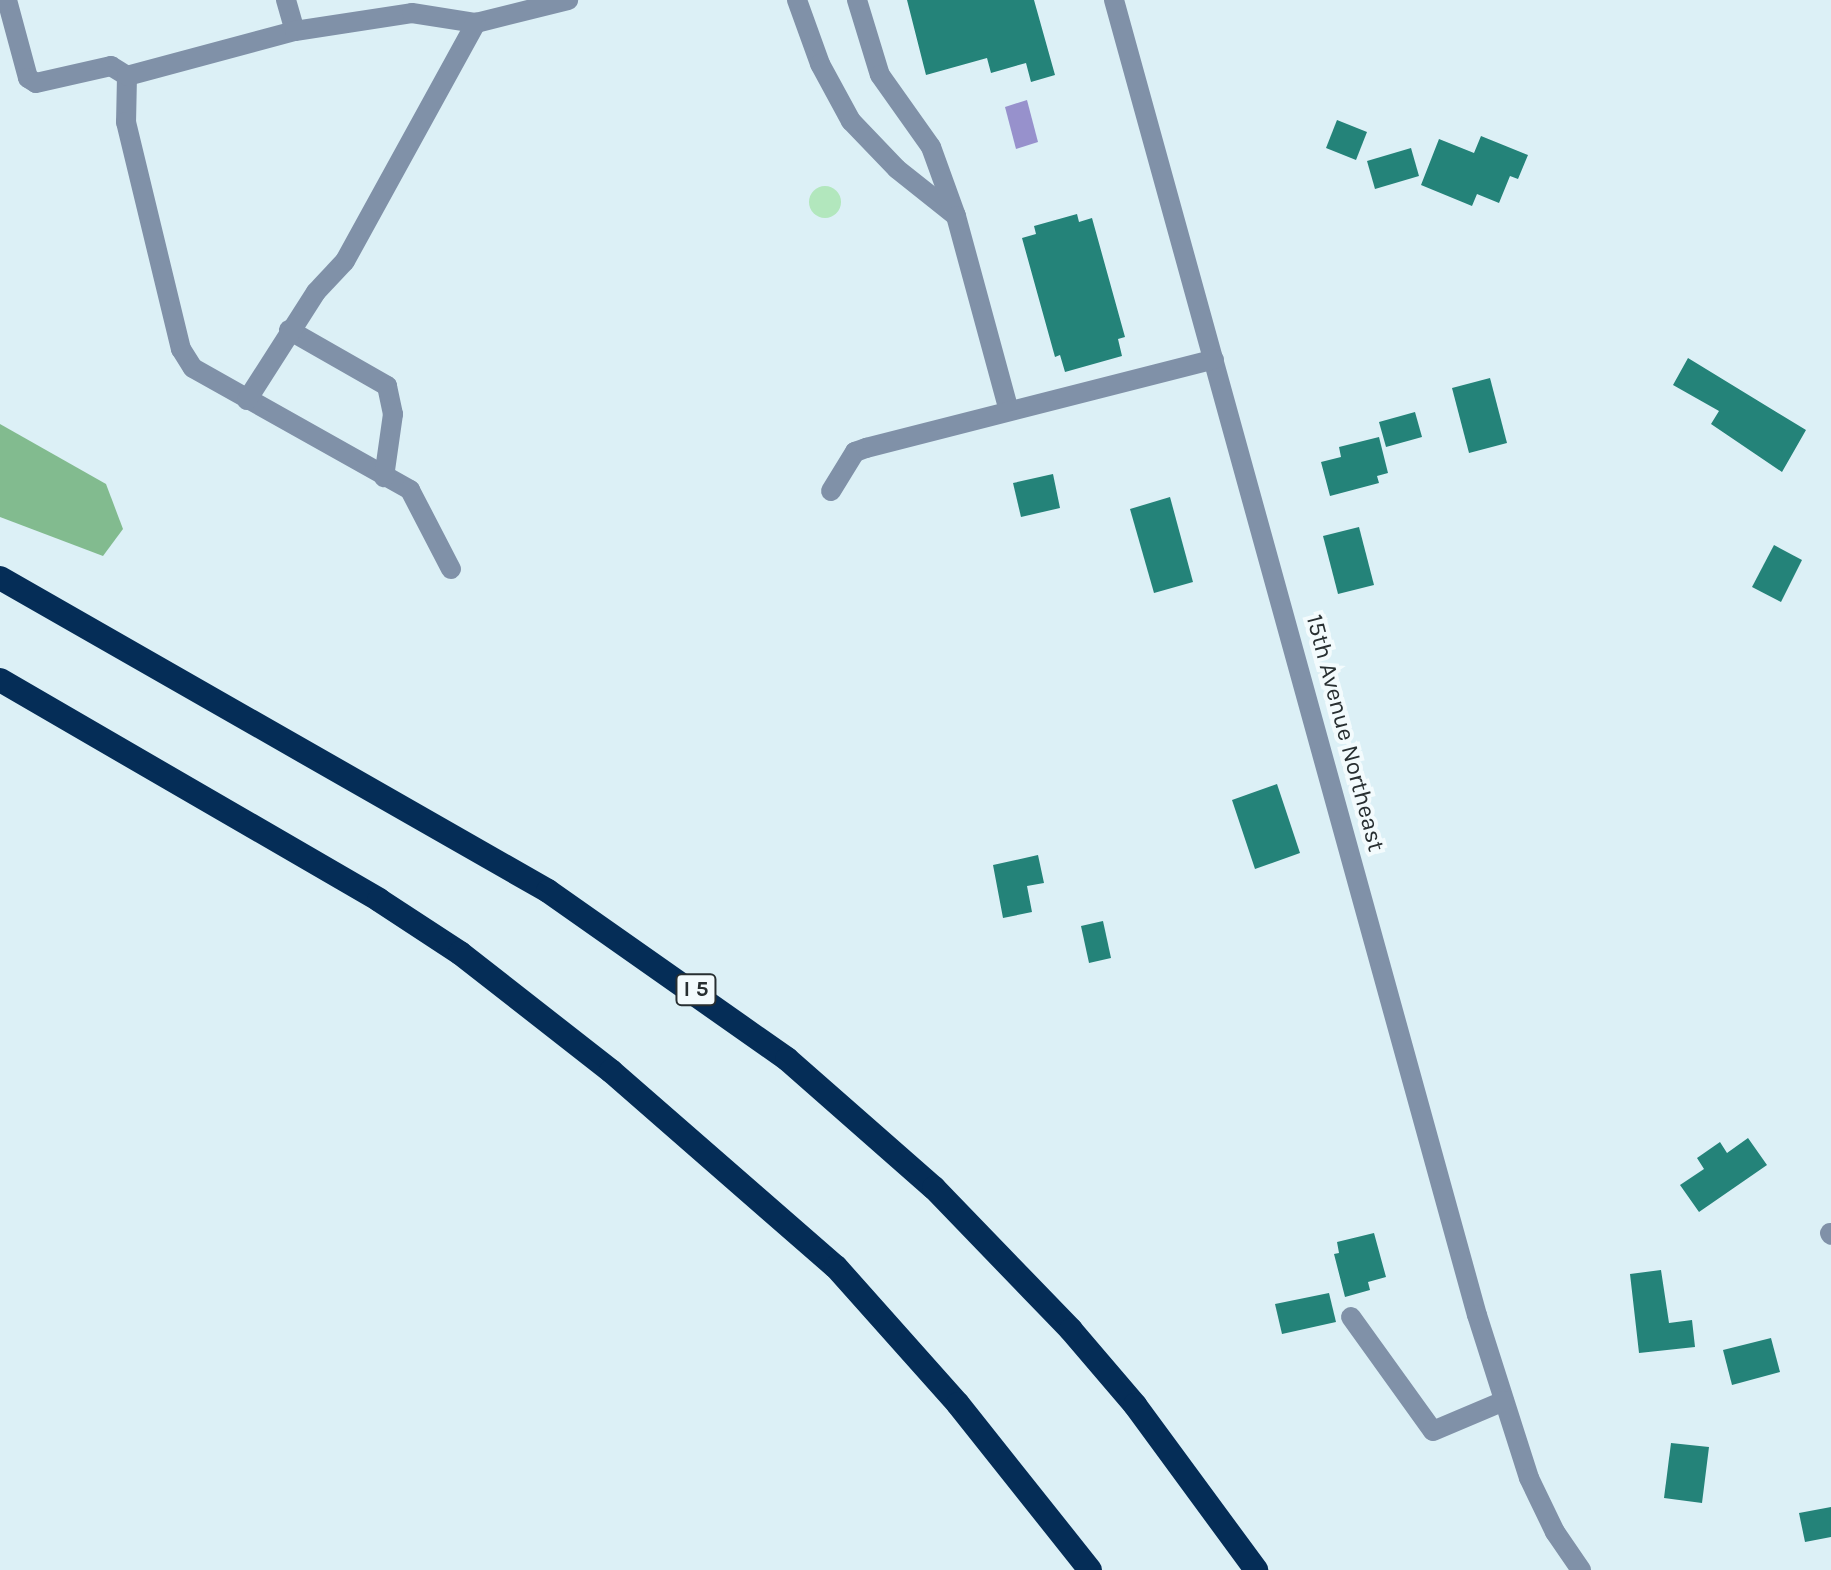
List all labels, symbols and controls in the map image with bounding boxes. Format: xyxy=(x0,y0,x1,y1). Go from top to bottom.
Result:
street label: 15th Avenue Northeast xyxy=(1299,611,1391,855)
road number: I 5 xyxy=(674,972,718,1008)

